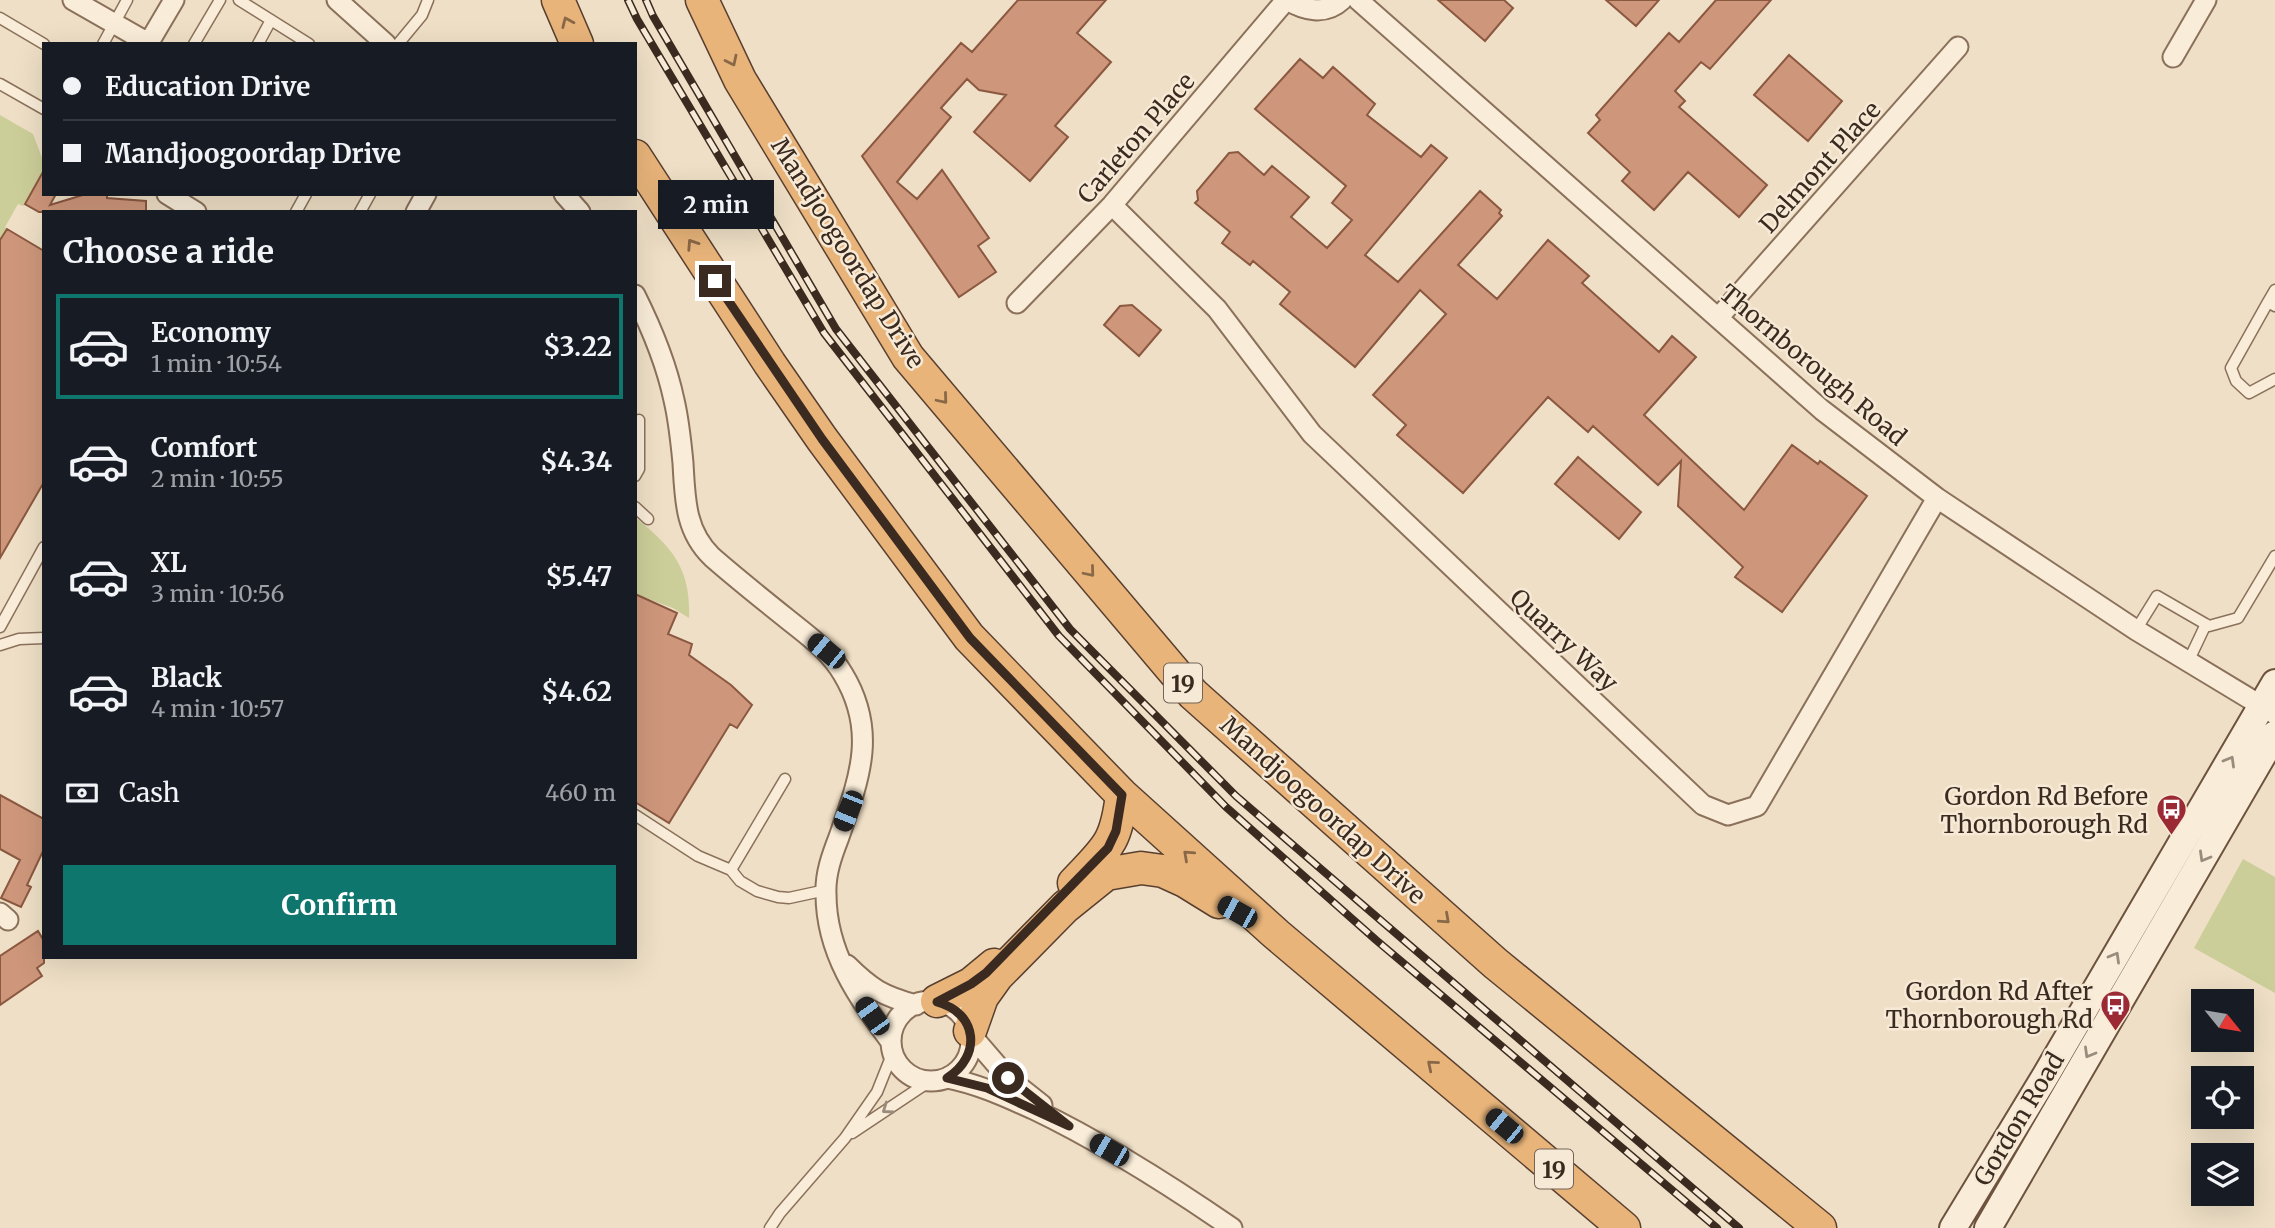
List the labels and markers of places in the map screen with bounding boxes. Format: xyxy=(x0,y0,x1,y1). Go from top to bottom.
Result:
place label: Gordon Rd Before Thornborough Rd xyxy=(1941,781,2148,840)
bus stop icon: Gordon Rd Before Thornborough Rd xyxy=(2154,793,2188,837)
place label: Gordon Rd After Thornborough Rd xyxy=(1886,976,2093,1035)
bus stop icon: Gordon Rd After Thornborough Rd xyxy=(2099,988,2133,1032)

